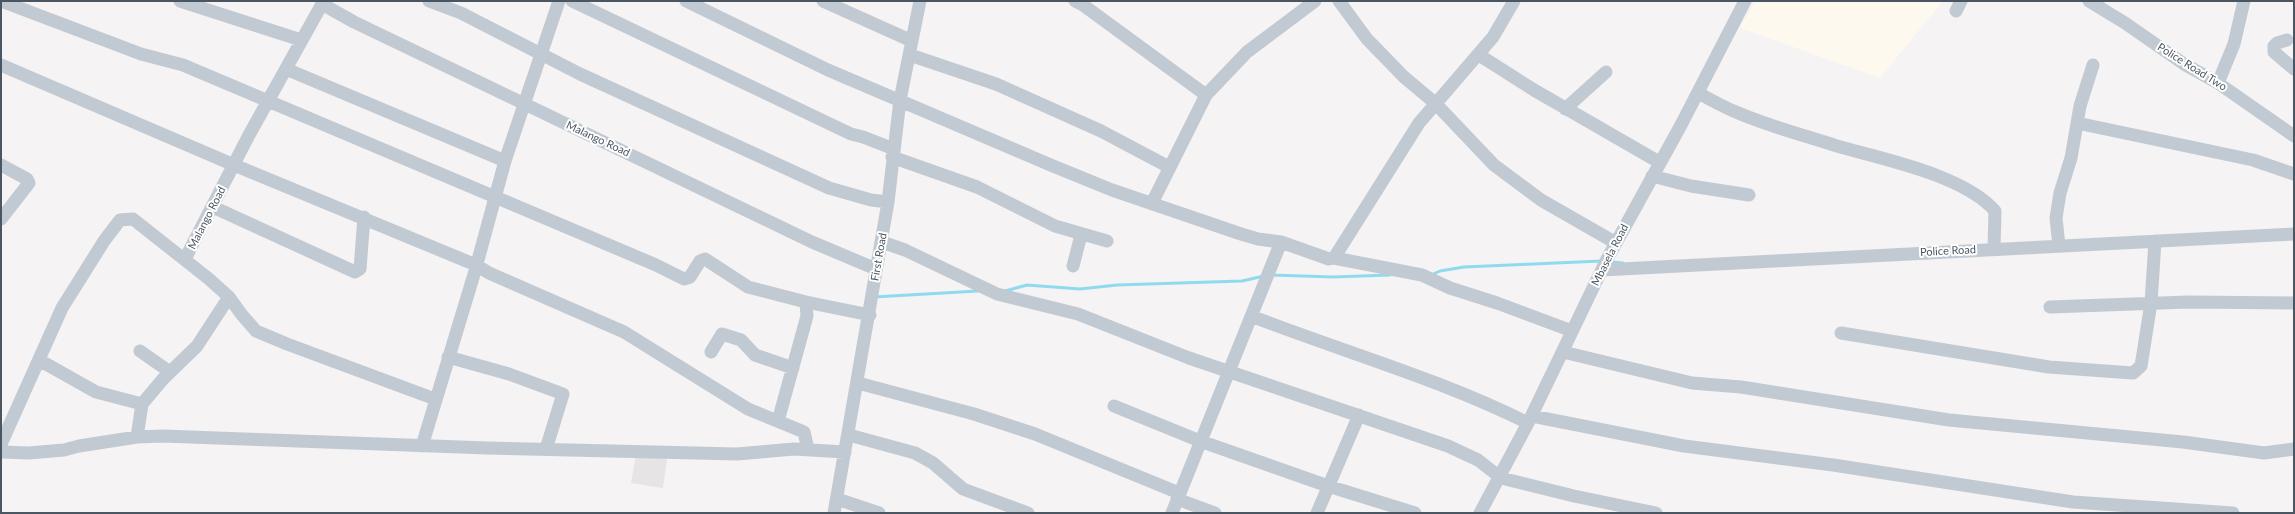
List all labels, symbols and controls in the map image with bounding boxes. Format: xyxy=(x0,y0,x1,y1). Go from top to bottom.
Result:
street label: Police Road Two xyxy=(2155,40,2229,94)
street label: Malango Road xyxy=(564,118,632,160)
street label: Malango Road xyxy=(186,184,228,252)
street label: Mbasela Road xyxy=(1589,222,1631,288)
street label: First Road xyxy=(868,232,890,282)
street label: Police Road xyxy=(1920,243,1976,259)

